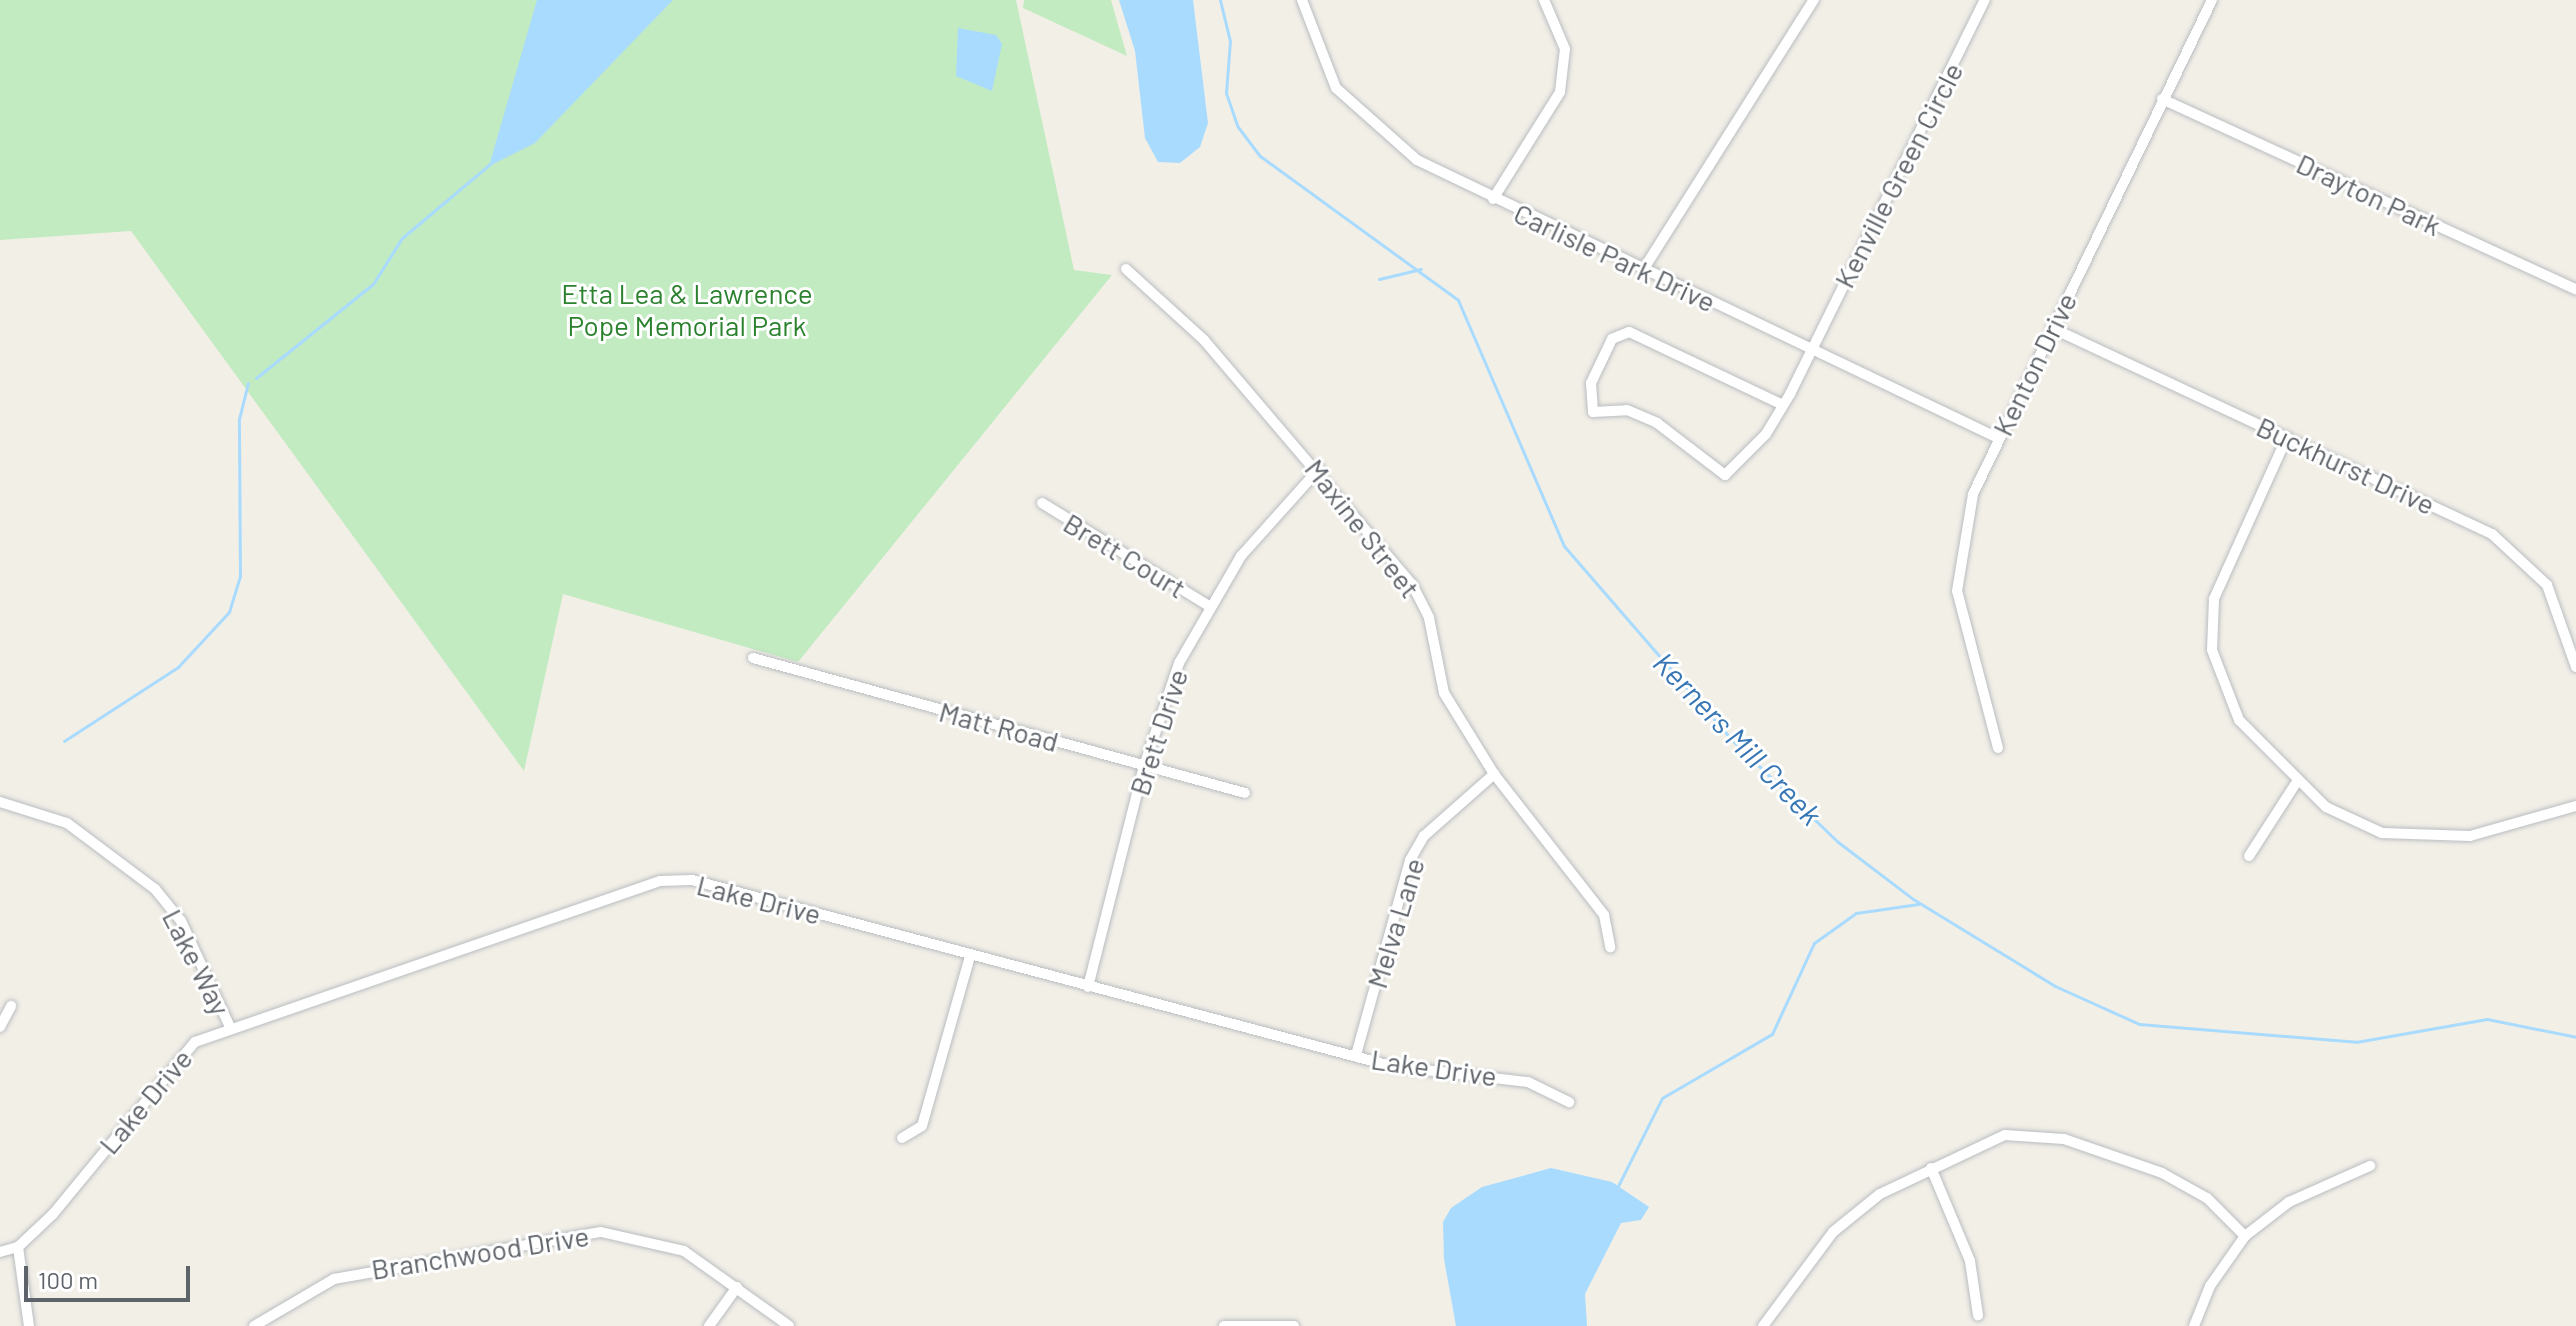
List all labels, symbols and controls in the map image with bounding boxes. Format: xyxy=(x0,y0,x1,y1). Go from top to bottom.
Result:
street label: Kenville Green Circle xyxy=(1827,57,1969,293)
street label: Drayton Park xyxy=(2292,146,2446,242)
street label: Carlisle Park Drive xyxy=(1509,196,1721,318)
park label: Etta Lea & Lawrence Pope Memorial Park xyxy=(561,276,813,342)
street label: Kenton Drive xyxy=(1985,287,2083,441)
street label: Buckhurst Drive xyxy=(2252,409,2440,521)
street label: Maxine Street xyxy=(1298,452,1428,604)
street label: Brett Court xyxy=(1058,505,1192,605)
water label: Kerners Mill Creek xyxy=(1647,644,1829,832)
street label: Brett Drive xyxy=(1122,665,1194,799)
street label: Matt Road xyxy=(936,694,1062,758)
street label: Melva Lane xyxy=(1359,854,1431,992)
street label: Lake Drive xyxy=(694,867,824,931)
street label: Lake Way xyxy=(156,903,238,1021)
street label: Lake Drive xyxy=(91,1042,199,1160)
street label: Lake Drive xyxy=(1369,1042,1499,1092)
street label: Branchwood Drive xyxy=(369,1218,591,1286)
scale bar xyxy=(28,1250,194,1300)
text: 100 m xyxy=(38,1265,98,1294)

